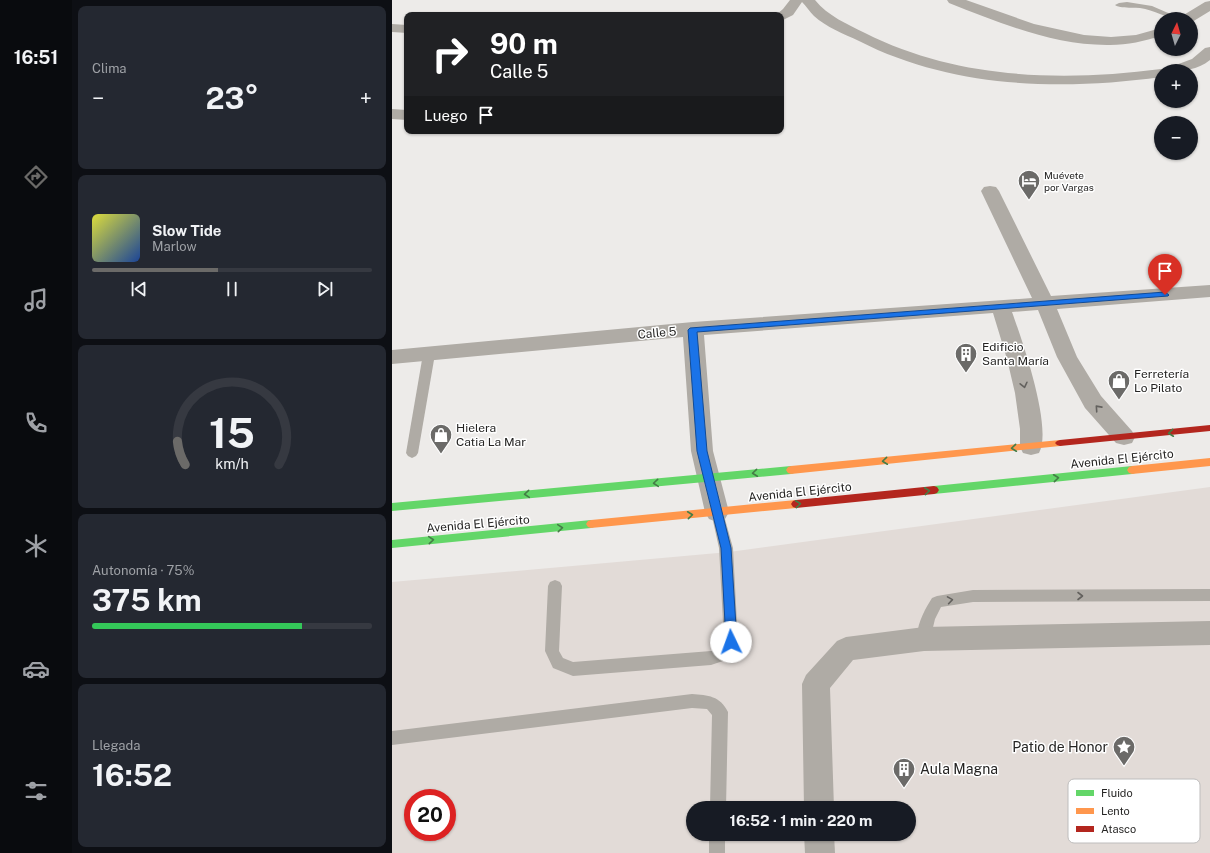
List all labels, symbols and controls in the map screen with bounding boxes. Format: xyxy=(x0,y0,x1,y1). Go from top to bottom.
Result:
north arrow xyxy=(1154,12,1198,56)
map controls xyxy=(1154,12,1198,160)
text: 90 m xyxy=(490,27,558,60)
icon: right xyxy=(424,28,476,80)
text: 16:51 xyxy=(14,47,58,68)
text: Clima xyxy=(92,61,127,76)
text: Calle 5 xyxy=(490,61,548,82)
button: + xyxy=(1154,64,1198,108)
text: 23° xyxy=(205,80,259,116)
text: − xyxy=(92,85,104,111)
text: + xyxy=(360,85,372,111)
icon: arrive xyxy=(475,104,497,126)
text: Luego xyxy=(424,107,467,124)
button: − xyxy=(1154,116,1198,160)
icon: directions xyxy=(22,163,50,191)
hotel icon: Muévete por Vargas xyxy=(1016,168,1042,201)
place label: Muévete por Vargas xyxy=(1044,169,1094,193)
text: Slow Tide xyxy=(152,222,221,239)
text: Marlow xyxy=(152,239,197,254)
pin xyxy=(1148,254,1182,295)
icon: arrive xyxy=(1154,260,1176,282)
icon: previous xyxy=(128,278,150,300)
icon: pause xyxy=(221,278,243,300)
icon: next xyxy=(314,278,336,300)
icon: music xyxy=(22,286,50,314)
street label: Calle 5 xyxy=(637,324,677,342)
place label: Edificio Santa María xyxy=(982,340,1049,368)
building icon: Edificio Santa María xyxy=(953,341,979,374)
place label: Ferretería Lo Pilato xyxy=(1134,367,1189,395)
shop icon: Ferretería Lo Pilato xyxy=(1106,368,1132,401)
one-way arrow xyxy=(1019,381,1028,388)
one-way arrow xyxy=(1096,405,1103,413)
text: 15 xyxy=(209,407,255,456)
icon: phone xyxy=(22,409,50,437)
place label: Hielera Catia La Mar xyxy=(456,421,526,449)
shop icon: Hielera Catia La Mar xyxy=(428,422,454,455)
one-way arrow xyxy=(1168,428,1174,437)
one-way arrow xyxy=(1011,444,1017,453)
street label: Avenida El Ejército xyxy=(1070,447,1174,471)
text: km/h xyxy=(215,454,249,471)
one-way arrow xyxy=(882,456,888,465)
one-way arrow xyxy=(752,469,758,478)
one-way arrow xyxy=(1053,473,1059,482)
one-way arrow xyxy=(653,478,659,487)
street label: Avenida El Ejército xyxy=(748,480,852,504)
one-way arrow xyxy=(924,487,930,496)
one-way arrow xyxy=(524,490,530,499)
one-way arrow xyxy=(795,500,801,509)
one-way arrow xyxy=(687,511,693,520)
street label: Avenida El Ejército xyxy=(426,512,530,535)
one-way arrow xyxy=(557,524,563,533)
icon: climate xyxy=(22,532,50,560)
one-way arrow xyxy=(428,536,434,545)
text: Autonomía · 75% xyxy=(92,563,194,578)
text: 375 km xyxy=(92,582,202,618)
one-way arrow xyxy=(1077,592,1083,600)
one-way arrow xyxy=(947,596,953,605)
position arrow xyxy=(710,621,752,663)
icon: car xyxy=(22,655,50,683)
place icon: Patio de Honor xyxy=(1111,734,1137,767)
text: Llegada xyxy=(92,738,140,753)
place label: Patio de Honor xyxy=(1012,739,1108,755)
building icon: Aula Magna xyxy=(891,756,917,789)
text: 16:52 xyxy=(92,757,172,793)
place label: Aula Magna xyxy=(920,761,998,777)
icon: filters xyxy=(22,777,50,805)
legend xyxy=(1068,779,1200,843)
text: Fluido xyxy=(1101,787,1133,799)
speed limit sign: 20 xyxy=(404,789,456,841)
text: Lento xyxy=(1101,805,1130,817)
text: 16:52 · 1 min · 220 m xyxy=(730,812,872,829)
text: Atasco xyxy=(1101,823,1136,835)

